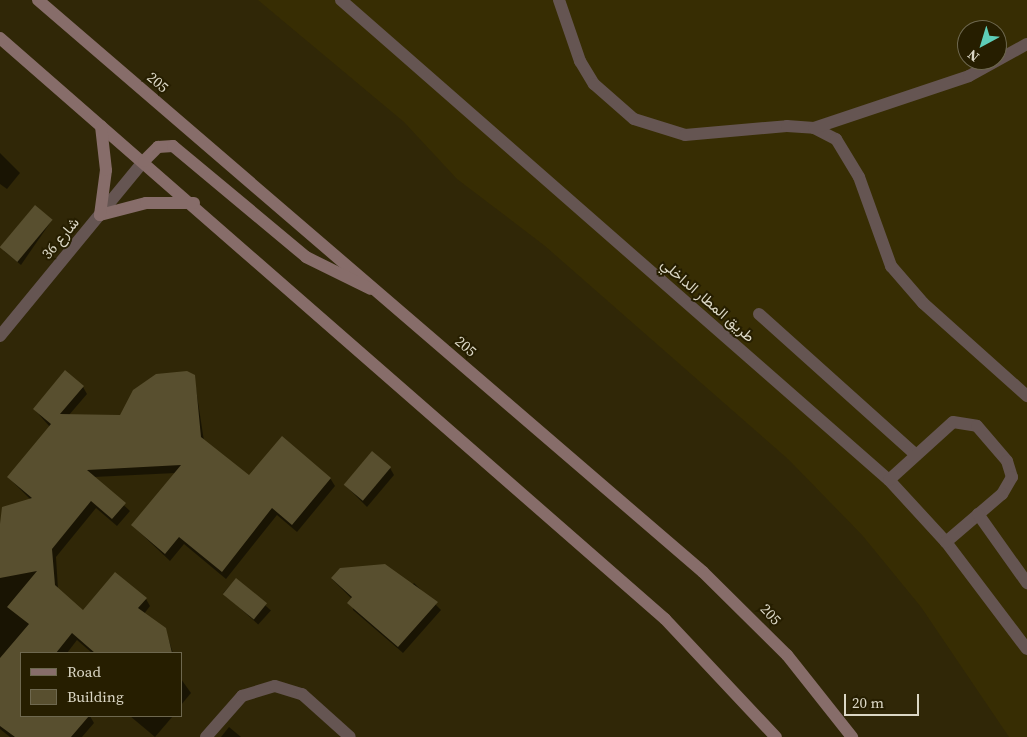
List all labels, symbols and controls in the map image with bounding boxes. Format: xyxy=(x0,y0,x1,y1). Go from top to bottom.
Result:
north arrow xyxy=(957,20,1007,70)
text: N xyxy=(963,45,983,67)
street label: 205 xyxy=(144,68,172,96)
street label: شارع 36 xyxy=(37,214,83,262)
street label: طريق المطار الداخلي xyxy=(658,254,758,346)
street label: 205 xyxy=(452,332,480,360)
street label: 205 xyxy=(757,600,785,628)
legend xyxy=(20,652,182,717)
text: Road xyxy=(67,661,101,682)
scale bar xyxy=(847,684,922,716)
text: Building xyxy=(67,686,124,707)
text: 20 m xyxy=(852,692,884,713)

